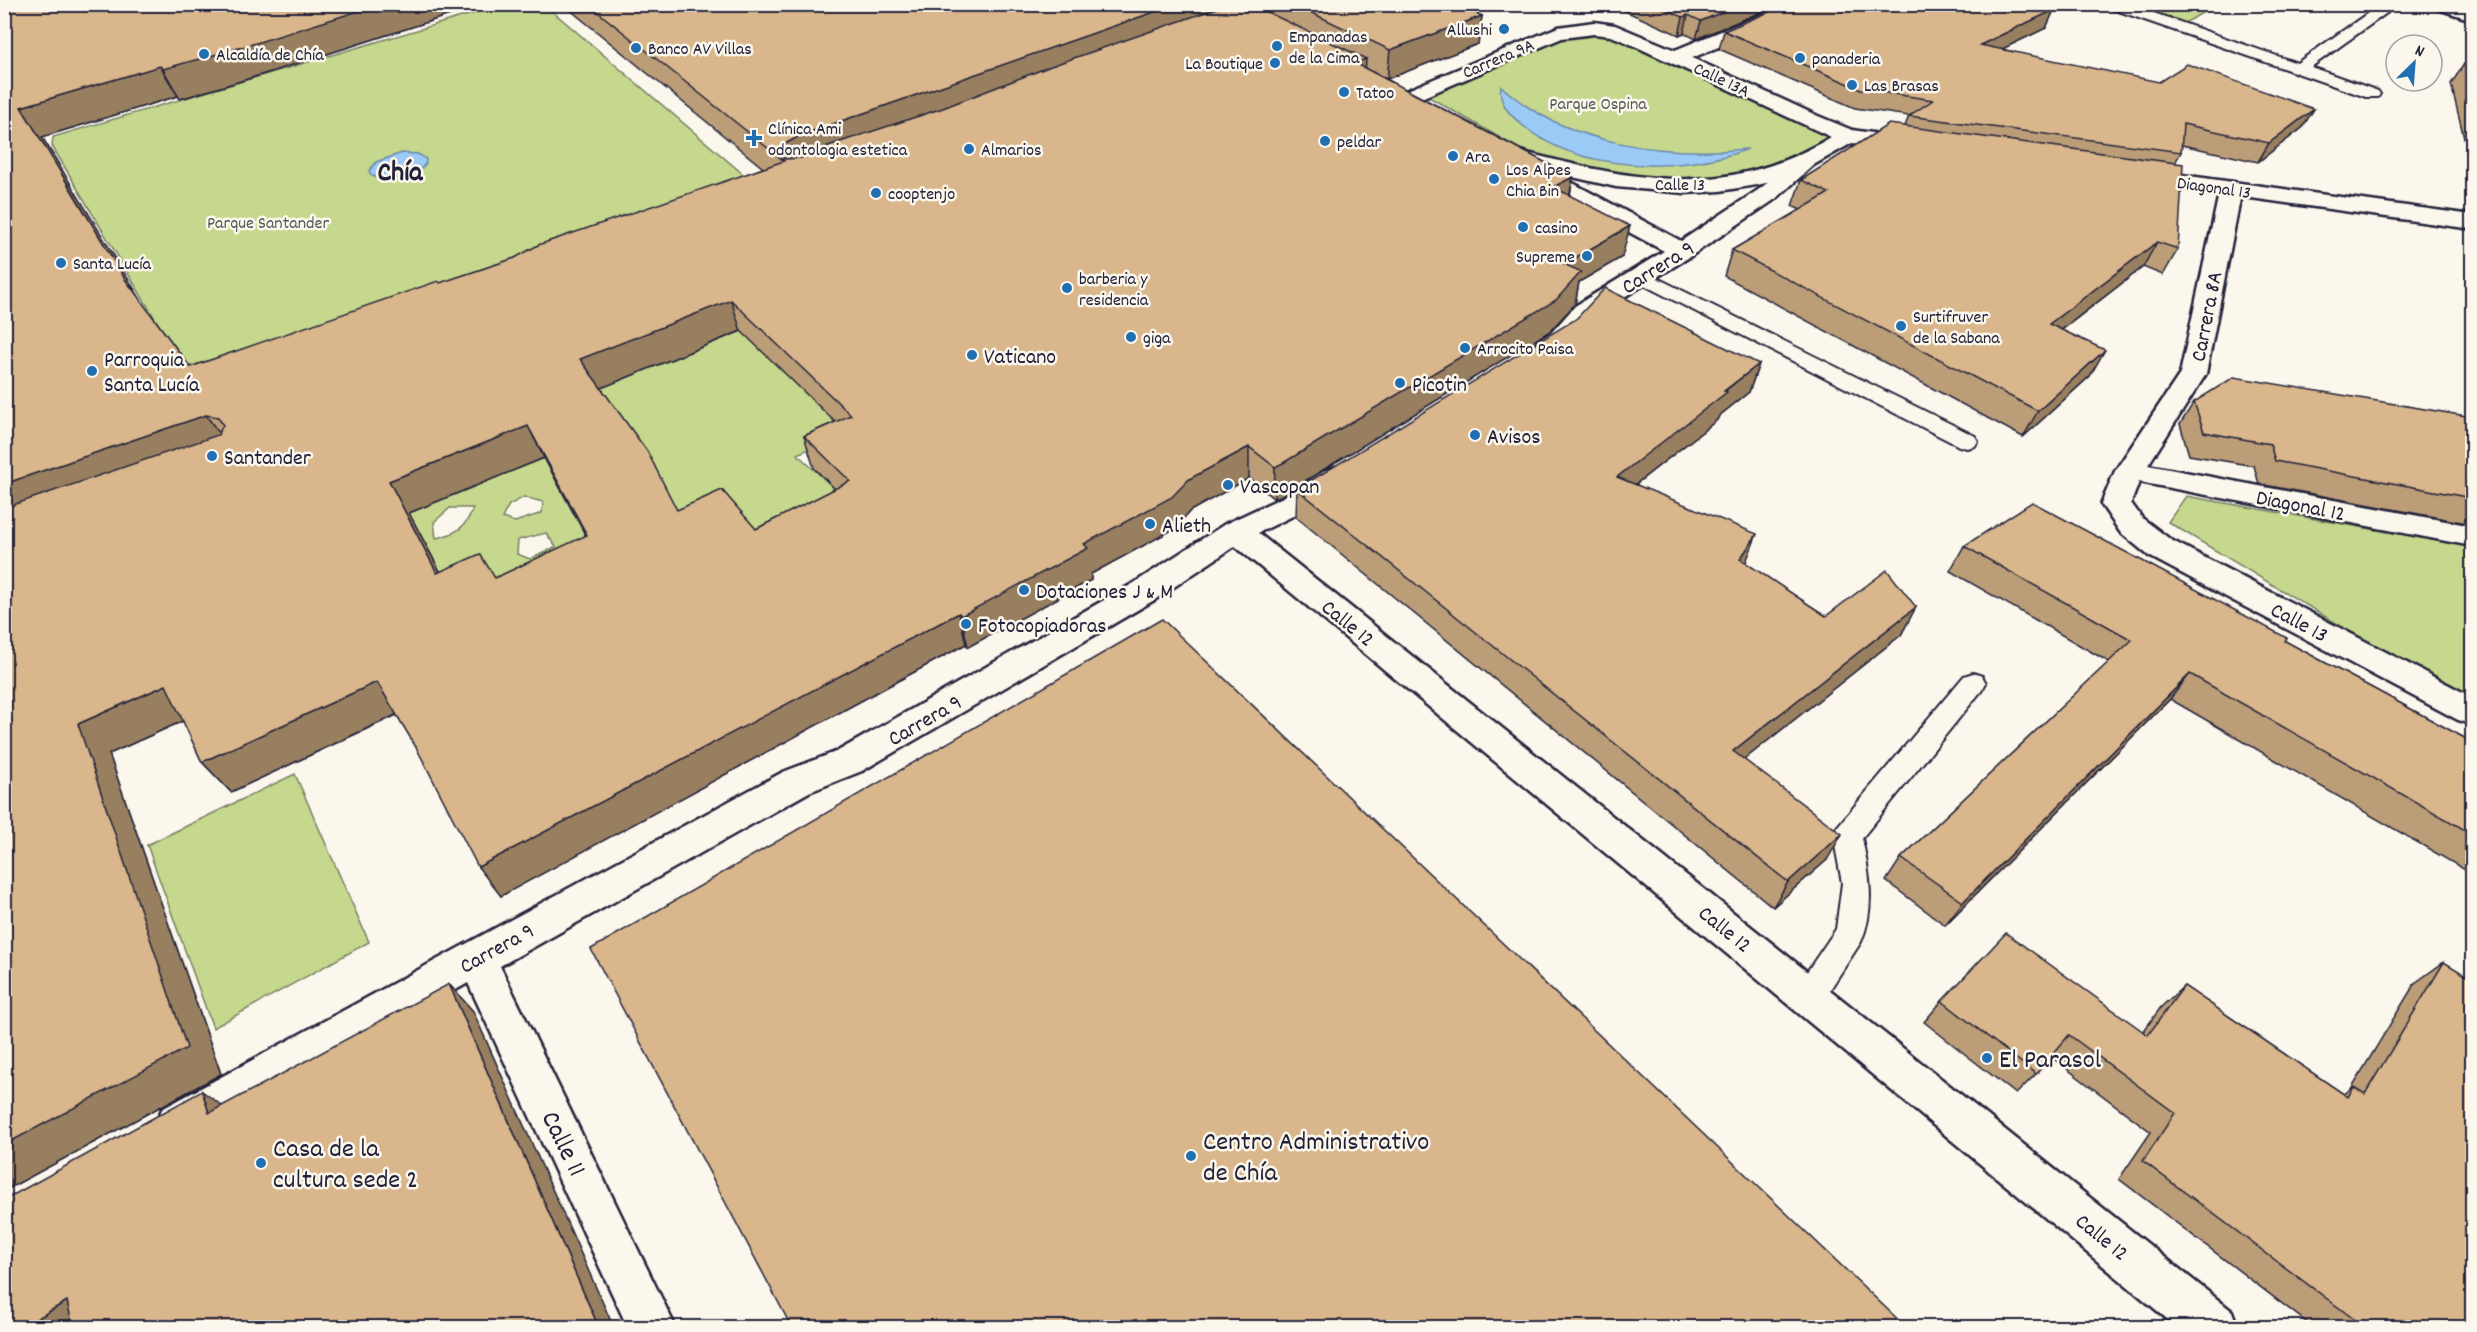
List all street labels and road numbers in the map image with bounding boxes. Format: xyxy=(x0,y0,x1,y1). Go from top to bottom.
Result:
street label: Carrera 9A xyxy=(1459,34,1539,87)
street label: Calle 13A xyxy=(1689,57,1753,105)
street label: Diagonal 13 xyxy=(2175,172,2252,207)
street label: Calle 13 xyxy=(1655,174,1705,199)
street label: Carrera 9 xyxy=(1616,234,1701,304)
street label: Carrera 8A xyxy=(2184,269,2232,365)
street label: Diagonal 12 xyxy=(2253,484,2348,531)
street label: Calle 12 xyxy=(1313,594,1380,656)
street label: Calle 13 xyxy=(2264,596,2333,652)
street label: Carrera 9 xyxy=(883,688,968,756)
street label: Calle 12 xyxy=(1690,900,1757,962)
street label: Carrera 9 xyxy=(455,917,541,983)
street label: Calle 11 xyxy=(529,1105,594,1184)
street label: Calle 12 xyxy=(2067,1208,2134,1270)

